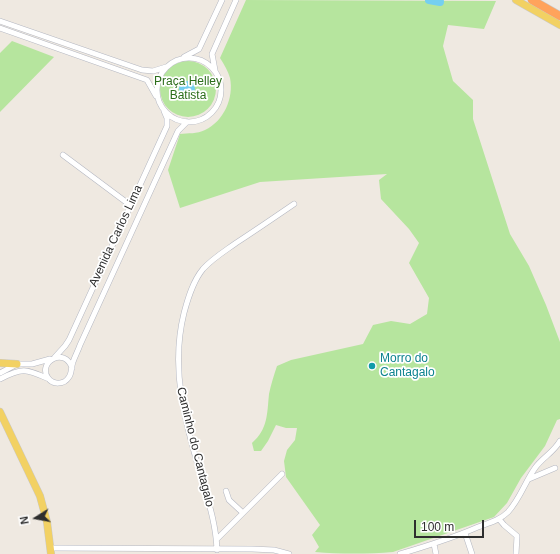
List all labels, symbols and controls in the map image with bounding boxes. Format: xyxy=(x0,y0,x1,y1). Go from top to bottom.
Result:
park label: Praça Helley Batista xyxy=(154,75,222,103)
street label: Avenida Carlos Lima xyxy=(86,183,146,289)
place label: Morro do Cantagalo xyxy=(380,352,435,380)
marker: Morro do Cantagalo xyxy=(367,361,377,371)
street label: Caminho do Cantagalo xyxy=(173,386,217,508)
north arrow xyxy=(16,498,56,538)
scale bar xyxy=(416,512,486,538)
text: N xyxy=(18,515,31,525)
text: 100 m xyxy=(421,520,454,534)

